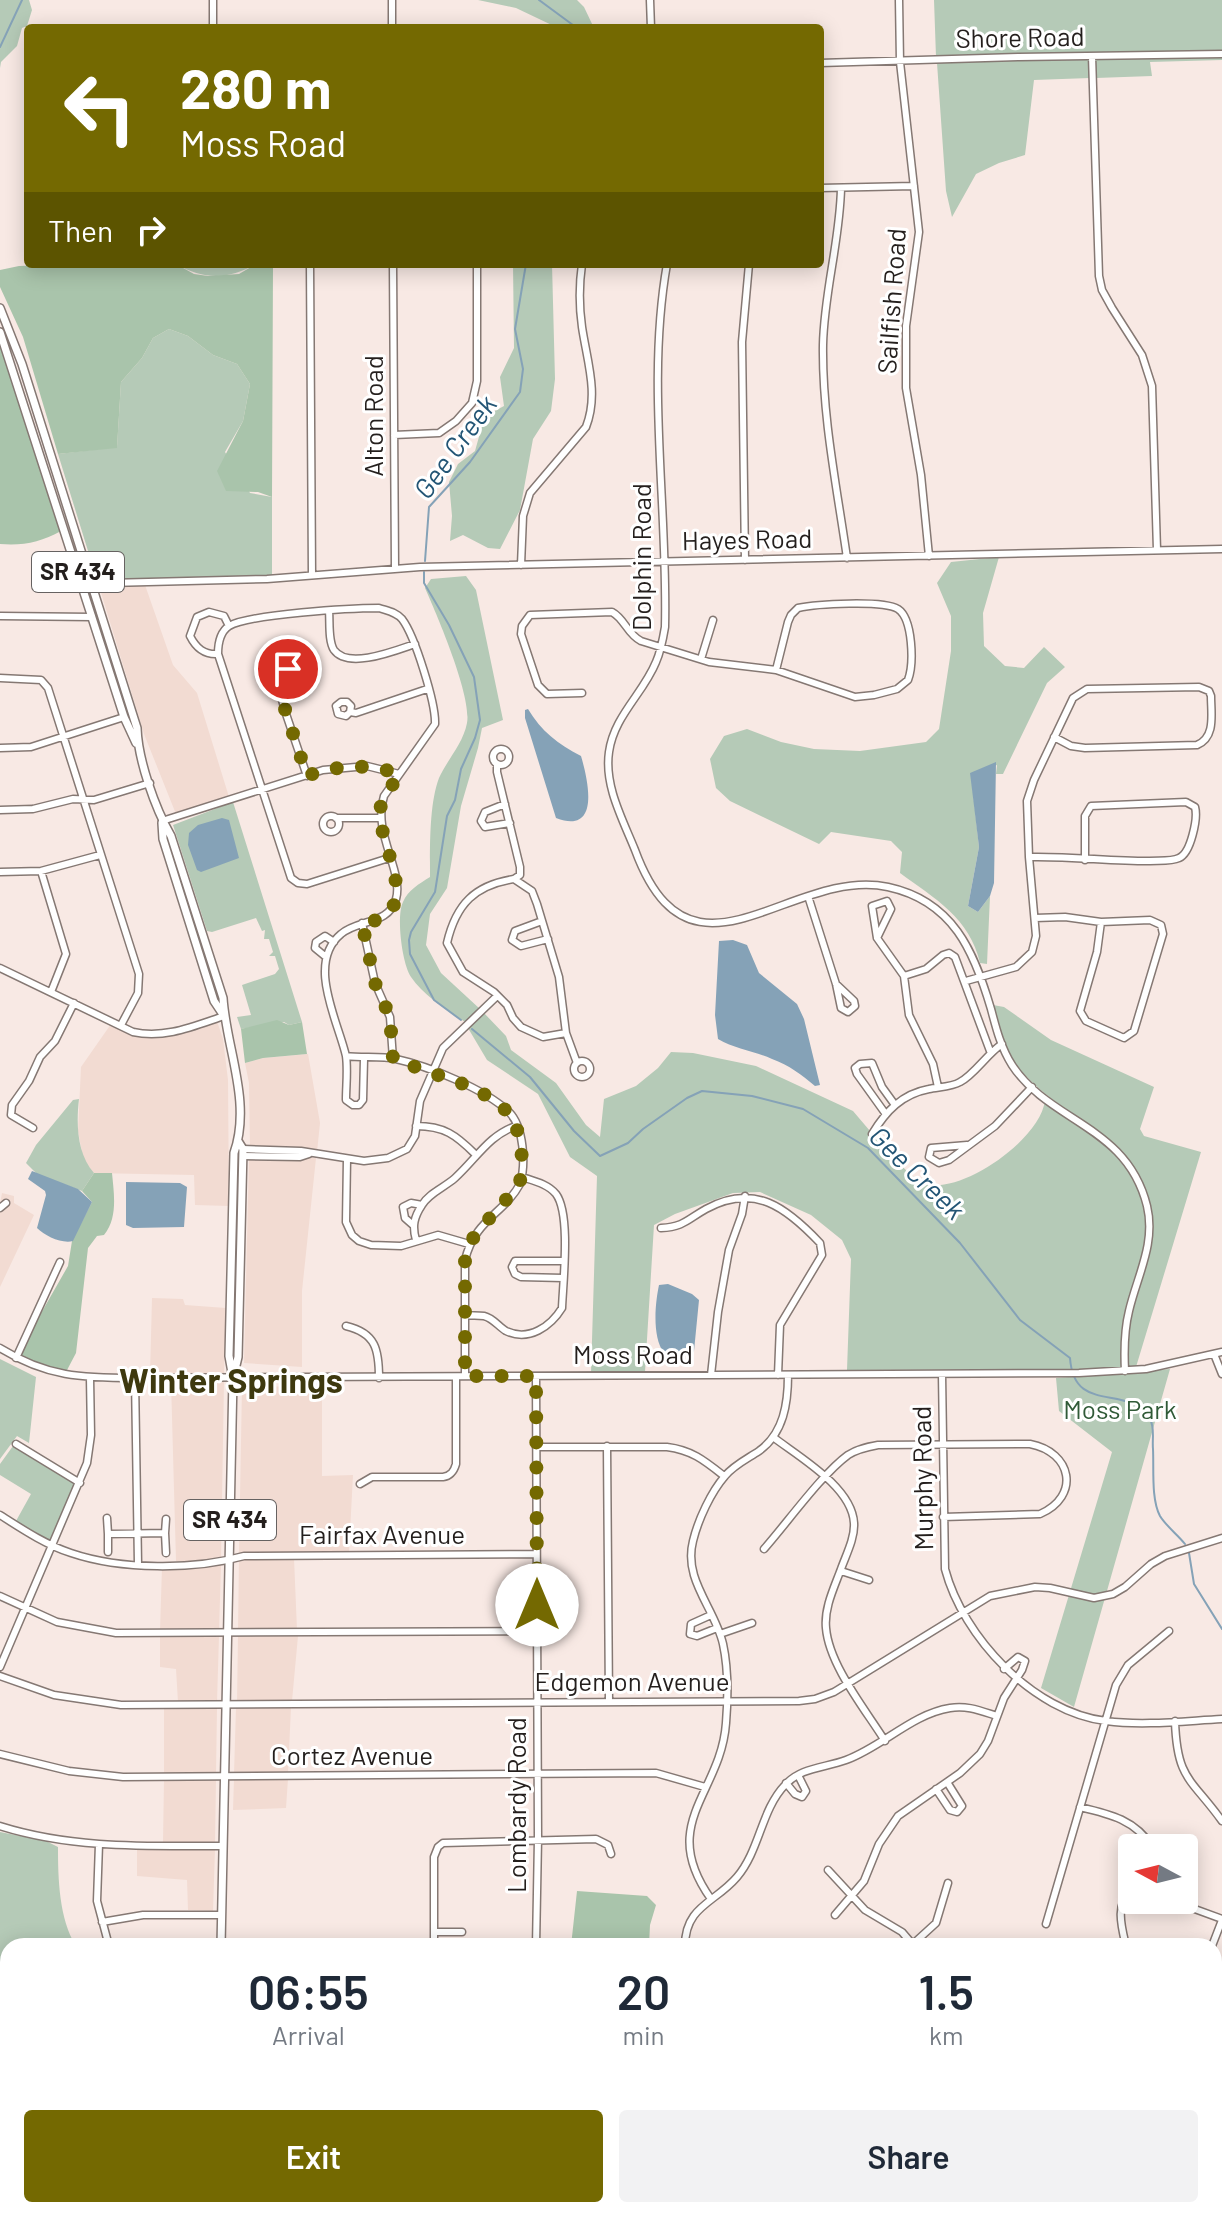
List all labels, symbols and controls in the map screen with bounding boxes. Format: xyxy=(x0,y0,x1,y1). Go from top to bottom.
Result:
street label: Shore Road xyxy=(955,20,1085,53)
text: 280 m xyxy=(180,53,332,120)
icon: left xyxy=(48,56,152,160)
text: Moss Road xyxy=(180,121,346,164)
icon: right xyxy=(129,208,173,252)
text: Then xyxy=(48,212,113,248)
street label: Sailfish Road xyxy=(870,227,911,375)
street label: Alton Road xyxy=(357,355,388,477)
water label: Gee Creek xyxy=(405,388,503,505)
street label: Dolphin Road xyxy=(625,483,656,631)
street label: Hayes Road xyxy=(681,522,812,555)
road number: SR 434 xyxy=(32,552,124,592)
pin xyxy=(254,635,322,703)
icon: arrive xyxy=(266,647,310,691)
water label: Gee Creek xyxy=(863,1118,973,1226)
street label: Moss Road xyxy=(573,1338,693,1369)
district label: Winter Springs xyxy=(119,1359,343,1400)
park label: Moss Park xyxy=(1063,1393,1177,1424)
street label: Murphy Road xyxy=(905,1405,938,1551)
road number: SR 434 xyxy=(184,1500,276,1540)
street label: Fairfax Avenue xyxy=(299,1518,465,1549)
position arrow xyxy=(495,1563,579,1647)
street label: Edgemon Avenue xyxy=(534,1665,730,1696)
street label: Lombardy Road xyxy=(500,1717,531,1893)
street label: Cortez Avenue xyxy=(271,1739,433,1770)
north arrow xyxy=(1118,1834,1198,1914)
map controls xyxy=(1118,1834,1198,1914)
text: 06:55 xyxy=(248,1962,369,2020)
text: 20 xyxy=(617,1962,670,2020)
text: 1.5 xyxy=(918,1962,974,2020)
text: Arrival xyxy=(272,2019,345,2050)
text: min xyxy=(622,2019,665,2050)
text: km xyxy=(929,2019,963,2050)
button: Exit xyxy=(24,2110,603,2202)
button: Share xyxy=(619,2110,1198,2202)

